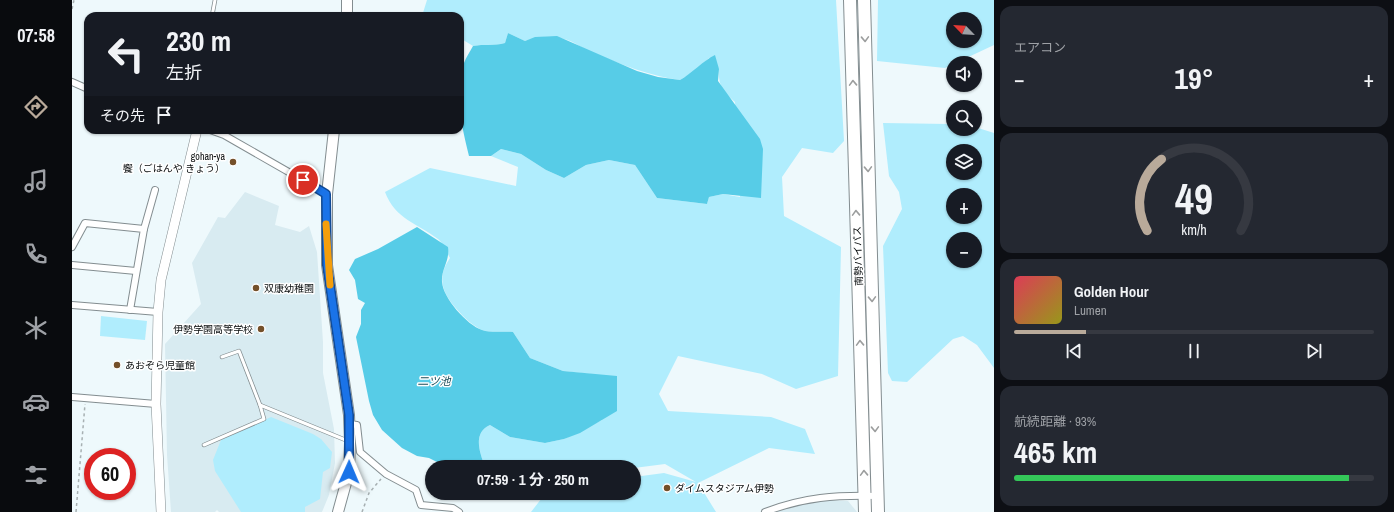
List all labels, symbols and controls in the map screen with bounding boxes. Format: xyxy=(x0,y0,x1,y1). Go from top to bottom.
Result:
north arrow xyxy=(946,12,982,48)
map controls xyxy=(946,12,982,268)
text: 230 m xyxy=(166,22,231,60)
text: 07:58 xyxy=(17,23,55,48)
icon: left xyxy=(100,28,152,80)
one-way arrow xyxy=(861,36,869,42)
text: エアコン xyxy=(1014,39,1066,56)
button: sound xyxy=(946,56,982,92)
text: 19° xyxy=(1174,58,1214,98)
text: 左折 xyxy=(166,60,202,85)
text: − xyxy=(1014,64,1025,94)
text: + xyxy=(1363,64,1374,94)
one-way arrow xyxy=(848,80,857,86)
icon: directions xyxy=(22,93,50,121)
button: search xyxy=(946,100,982,136)
icon: arrive xyxy=(153,104,175,126)
text: その先 xyxy=(100,105,145,126)
button: layers xyxy=(946,144,982,180)
place label: gohan-ya 饗（ごはんや きょう） xyxy=(123,150,225,175)
marker: gohan-ya 饗（ごはんや きょう） xyxy=(228,157,238,167)
pin xyxy=(286,163,320,197)
one-way arrow xyxy=(864,166,872,172)
icon: music xyxy=(22,167,50,195)
icon: arrive xyxy=(292,169,314,191)
text: 49 xyxy=(1175,171,1213,227)
button: + xyxy=(946,188,982,224)
one-way arrow xyxy=(852,210,861,216)
text: km/h xyxy=(1181,219,1207,238)
street label: 南勢バイパス xyxy=(850,226,866,286)
button: − xyxy=(946,232,982,268)
icon: phone xyxy=(22,240,50,268)
text: Golden Hour xyxy=(1074,281,1149,302)
place label: 双康幼稚園 xyxy=(264,282,314,295)
marker: 双康幼稚園 xyxy=(251,283,261,293)
one-way arrow xyxy=(867,296,876,302)
text: Lumen xyxy=(1074,302,1107,319)
icon: climate xyxy=(22,314,50,342)
place label: 伊勢学園高等学校 xyxy=(173,323,253,336)
marker: 伊勢学園高等学校 xyxy=(256,324,266,334)
one-way arrow xyxy=(856,340,864,346)
icon: previous xyxy=(1063,340,1085,362)
icon: pause xyxy=(1183,340,1205,362)
icon: next xyxy=(1303,340,1325,362)
place label: あおぞら児童館 xyxy=(125,359,195,372)
marker: あおぞら児童館 xyxy=(112,360,122,370)
water label: 二ツ池 xyxy=(418,374,451,388)
icon: car xyxy=(22,388,50,416)
text: 航続距離 · 93% xyxy=(1014,413,1096,430)
one-way arrow xyxy=(871,426,879,432)
text: 465 km xyxy=(1014,432,1097,472)
speed limit sign: 60 xyxy=(84,448,136,500)
position arrow xyxy=(328,451,370,493)
icon: filters xyxy=(22,461,50,489)
text: 07:59 · 1 分 · 250 m xyxy=(477,469,589,490)
one-way arrow xyxy=(860,470,868,476)
place label: ダイムスタジアム伊勢 xyxy=(675,482,774,495)
marker: ダイムスタジアム伊勢 xyxy=(662,483,672,493)

